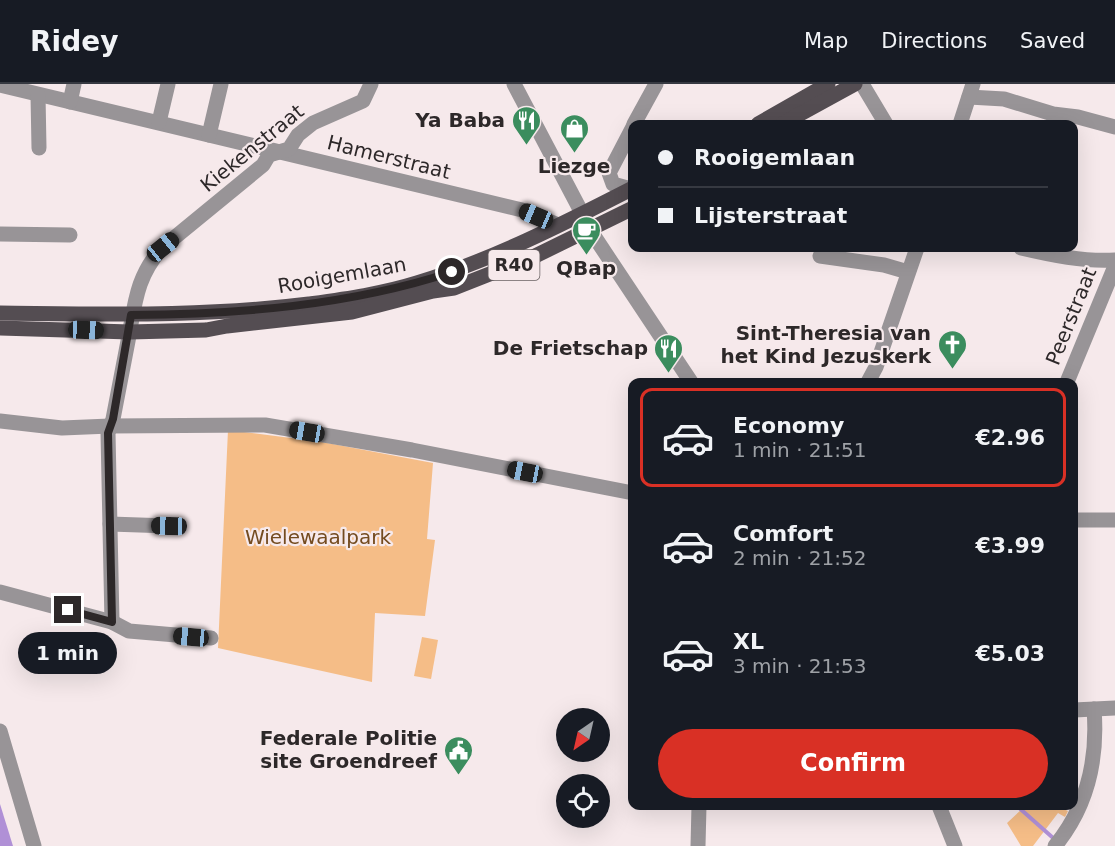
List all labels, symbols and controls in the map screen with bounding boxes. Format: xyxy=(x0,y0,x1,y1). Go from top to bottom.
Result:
text: Ridey xyxy=(30,25,118,58)
text: Map xyxy=(804,29,848,53)
text: Directions xyxy=(881,29,987,53)
text: Saved xyxy=(1020,29,1085,53)
street label: Kiekenstraat xyxy=(196,99,309,197)
restaurant icon: Ya Baba xyxy=(510,104,542,146)
place label: Ya Baba xyxy=(414,108,505,132)
shop icon: Liezge xyxy=(558,112,590,154)
street label: Hamerstraat xyxy=(325,130,453,184)
text: Rooigemlaan xyxy=(694,145,855,170)
place label: Liezge xyxy=(538,154,610,178)
car xyxy=(516,201,556,231)
text: Lijsterstraat xyxy=(694,203,847,228)
cafe icon: QBap xyxy=(570,214,602,256)
car xyxy=(143,229,183,265)
road number: R40 xyxy=(488,250,540,280)
street label: Rooigemlaan xyxy=(276,252,408,298)
place label: QBap xyxy=(556,256,616,280)
route start xyxy=(438,258,465,285)
street label: Peerstraat xyxy=(1041,264,1101,368)
car xyxy=(68,320,104,340)
place label: Sint-Theresia van het Kind Jezuskerk xyxy=(721,321,932,368)
church icon: Sint-Theresia van het Kind Jezuskerk xyxy=(936,328,968,370)
restaurant icon: De Frietschap xyxy=(653,332,685,374)
place label: De Frietschap xyxy=(493,336,648,360)
icon: car xyxy=(661,411,715,465)
text: Economy xyxy=(733,413,844,438)
car xyxy=(288,420,326,444)
text: €2.96 xyxy=(975,425,1045,450)
text: 1 min · 21:51 xyxy=(733,438,867,462)
car xyxy=(506,460,544,484)
car xyxy=(151,517,187,535)
icon: car xyxy=(661,519,715,573)
text: Comfort xyxy=(733,521,833,546)
park label: Wielewaalpark xyxy=(245,525,392,549)
text: €3.99 xyxy=(975,533,1045,558)
text: 2 min · 21:52 xyxy=(733,546,867,570)
route end xyxy=(54,596,81,623)
car xyxy=(172,626,210,648)
icon: car xyxy=(661,627,715,681)
text: XL xyxy=(733,629,764,654)
callout: 1 min xyxy=(19,631,118,673)
text: 1 min xyxy=(36,641,99,665)
text: €5.03 xyxy=(975,641,1045,666)
text: 3 min · 21:53 xyxy=(733,654,867,678)
north arrow xyxy=(556,708,610,762)
map controls xyxy=(556,708,610,828)
place label: Federale Politie site Groendreef xyxy=(260,726,437,773)
button: Confirm xyxy=(658,729,1048,798)
public building icon: Federale Politie site Groendreef xyxy=(442,734,474,776)
button: locate xyxy=(556,774,610,828)

